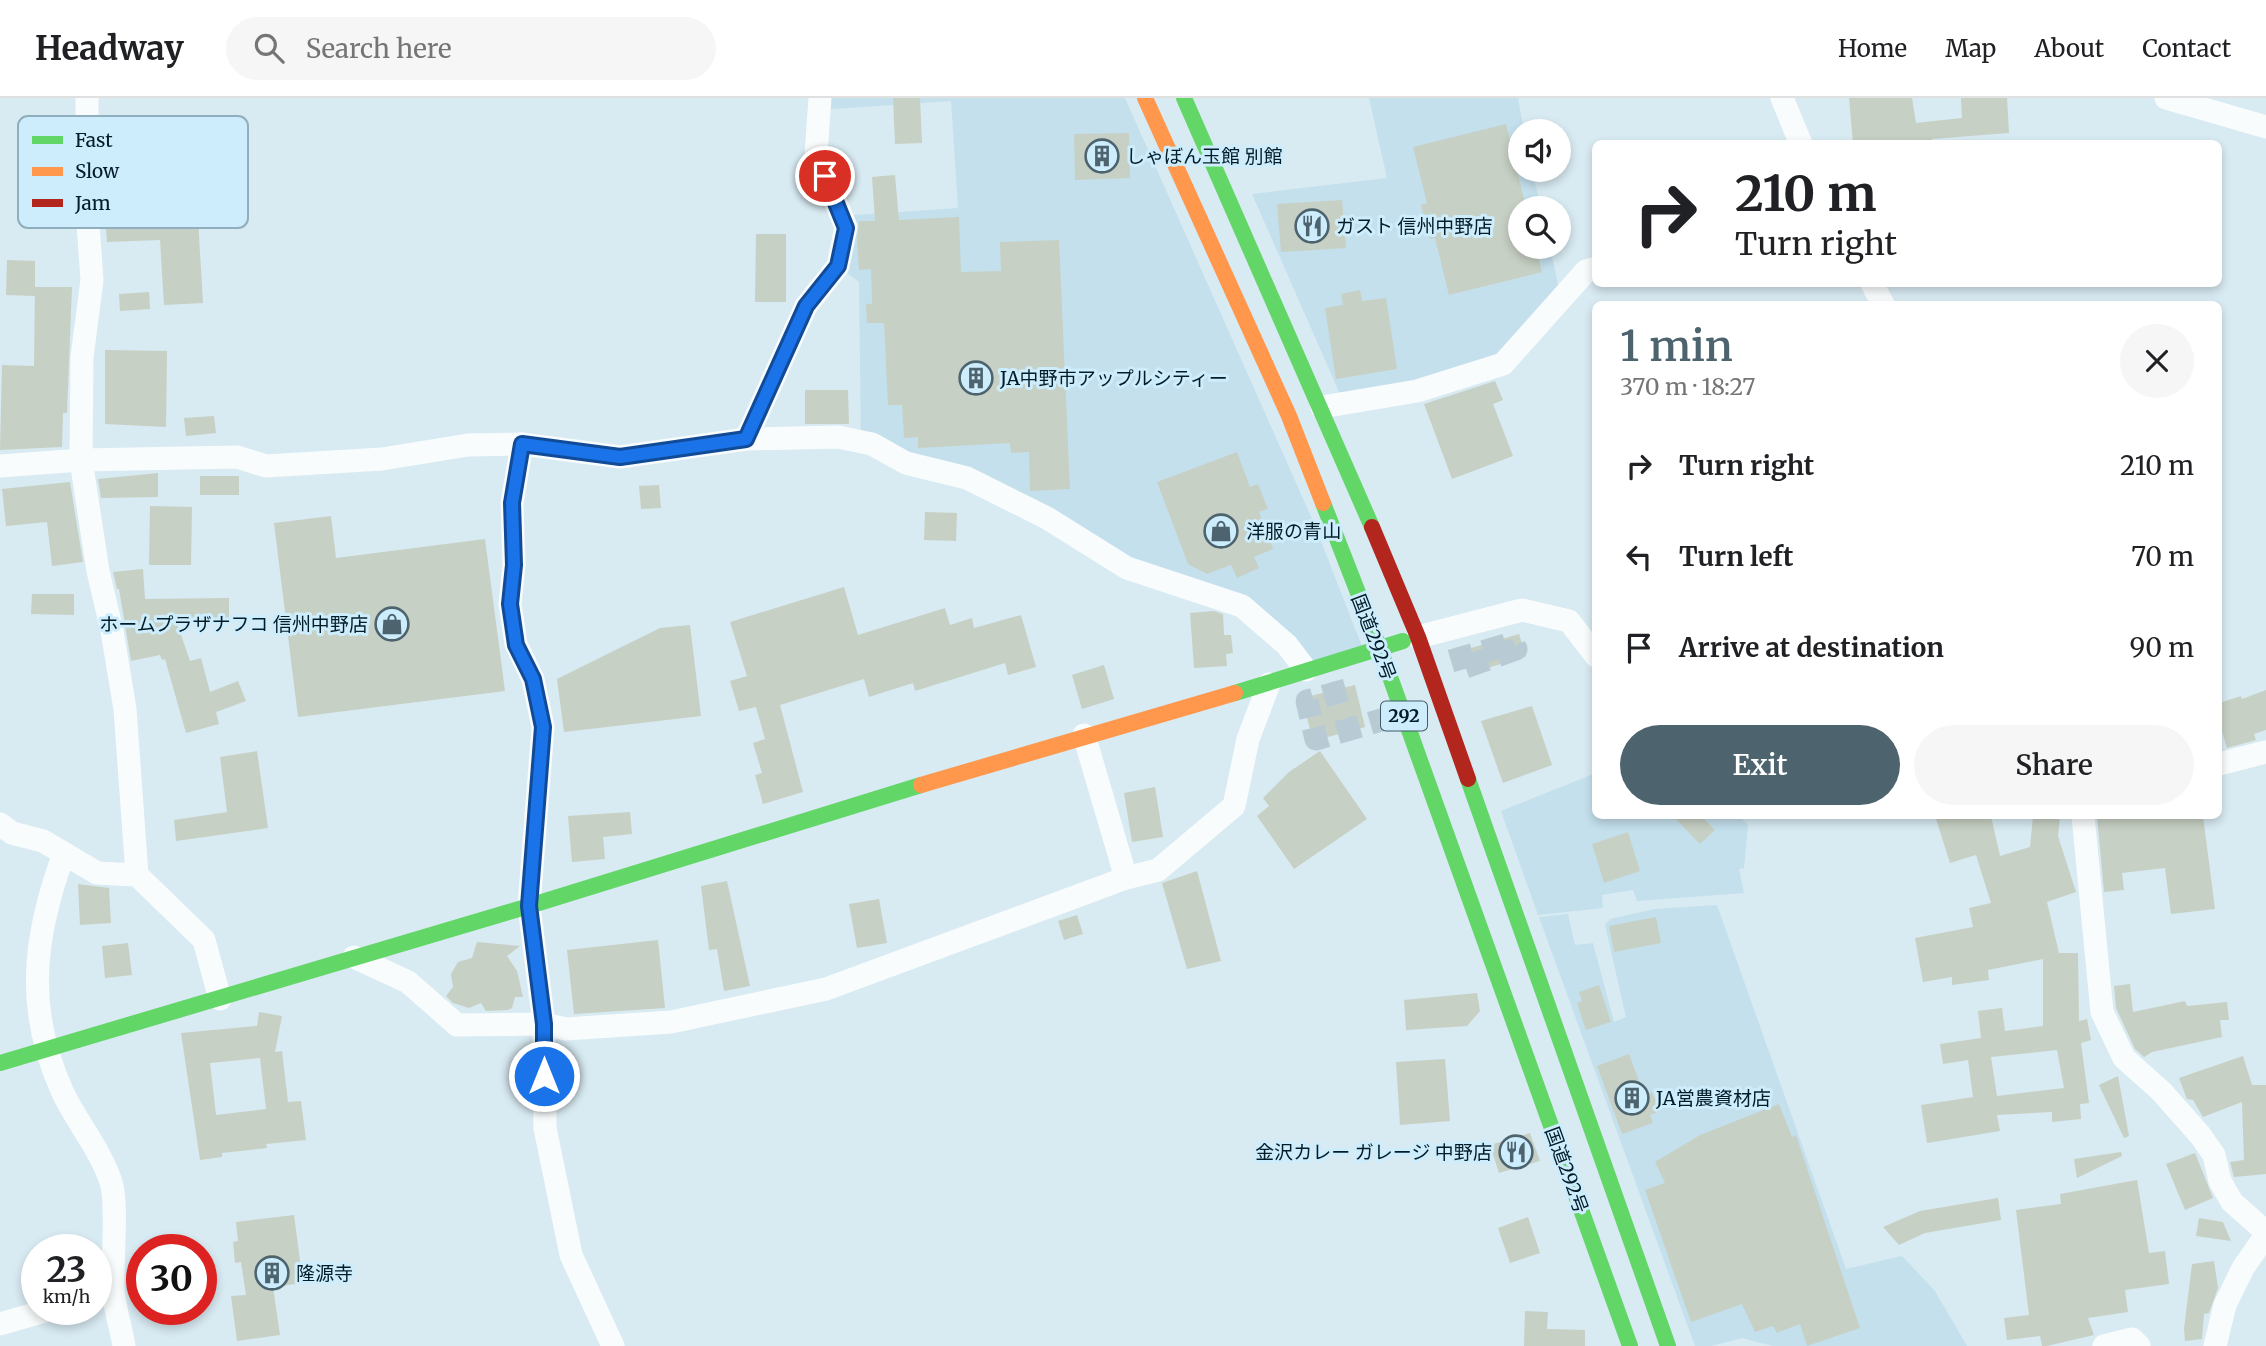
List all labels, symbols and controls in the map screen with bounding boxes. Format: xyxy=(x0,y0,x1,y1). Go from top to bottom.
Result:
search box xyxy=(226,17,716,80)
text: Headway xyxy=(35,28,184,69)
icon: search xyxy=(250,29,288,67)
text: Search here xyxy=(306,32,452,65)
text: Home xyxy=(1838,33,1907,64)
text: Map xyxy=(1945,33,1996,64)
text: About xyxy=(2034,33,2104,64)
text: Contact xyxy=(2142,33,2231,64)
legend xyxy=(18,116,248,228)
map controls xyxy=(1508,119,1571,259)
button: sound xyxy=(1508,119,1571,182)
text: Fast xyxy=(75,128,113,152)
building icon: しゃぼん玉館 別館 xyxy=(1083,137,1121,175)
place label: しゃぼん玉館 別館 xyxy=(1126,144,1283,168)
pin xyxy=(795,146,855,206)
icon: arrive xyxy=(806,157,844,195)
text: Slow xyxy=(75,159,120,183)
text: 210 m xyxy=(1735,163,1876,224)
icon: right xyxy=(1620,168,1711,259)
text: Jam xyxy=(74,191,111,215)
button: search xyxy=(1508,196,1571,259)
restaurant icon: ガスト 信州中野店 xyxy=(1293,207,1331,245)
place label: ガスト 信州中野店 xyxy=(1336,214,1493,238)
text: Turn right xyxy=(1735,224,1897,264)
text: 1 min xyxy=(1620,320,1733,372)
button: close xyxy=(2120,324,2194,398)
building icon: JA中野市アップルシティー xyxy=(957,359,995,397)
place label: JA中野市アップルシティー xyxy=(999,366,1228,390)
text: 370 m · 18:27 xyxy=(1620,372,1755,401)
icon: right xyxy=(1620,447,1658,485)
text: Turn right xyxy=(1679,449,1814,482)
text: 210 m xyxy=(2120,449,2194,482)
shop icon: 洋服の青山 xyxy=(1202,512,1240,550)
place label: 洋服の青山 xyxy=(1246,519,1341,543)
icon: left xyxy=(1620,538,1658,576)
text: Turn left xyxy=(1679,540,1793,573)
text: 70 m xyxy=(2131,540,2194,573)
street label: 国道292号 xyxy=(1347,591,1401,683)
shop icon: ホームプラザナフコ 信州中野店 xyxy=(373,605,411,643)
place label: ホームプラザナフコ 信州中野店 xyxy=(99,612,368,636)
icon: arrive xyxy=(1620,629,1658,667)
text: Arrive at destination xyxy=(1679,631,1944,664)
text: 90 m xyxy=(2130,631,2194,664)
road number: 292 xyxy=(1381,702,1427,730)
button: Exit xyxy=(1620,725,1900,805)
button: Share xyxy=(1914,725,2194,805)
position arrow xyxy=(507,1039,581,1113)
building icon: JA営農資材店 xyxy=(1613,1079,1651,1117)
place label: JA営農資材店 xyxy=(1655,1086,1771,1110)
street label: 国道292号 xyxy=(1540,1124,1594,1216)
restaurant icon: 金沢カレー ガレージ 中野店 xyxy=(1497,1133,1535,1171)
place label: 金沢カレー ガレージ 中野店 xyxy=(1255,1140,1492,1164)
speed limit sign: 30 xyxy=(126,1234,217,1325)
text: 23 xyxy=(47,1248,86,1292)
building icon: 隆源寺 xyxy=(253,1254,291,1292)
place label: 隆源寺 xyxy=(296,1261,353,1285)
text: km/h xyxy=(43,1285,90,1308)

